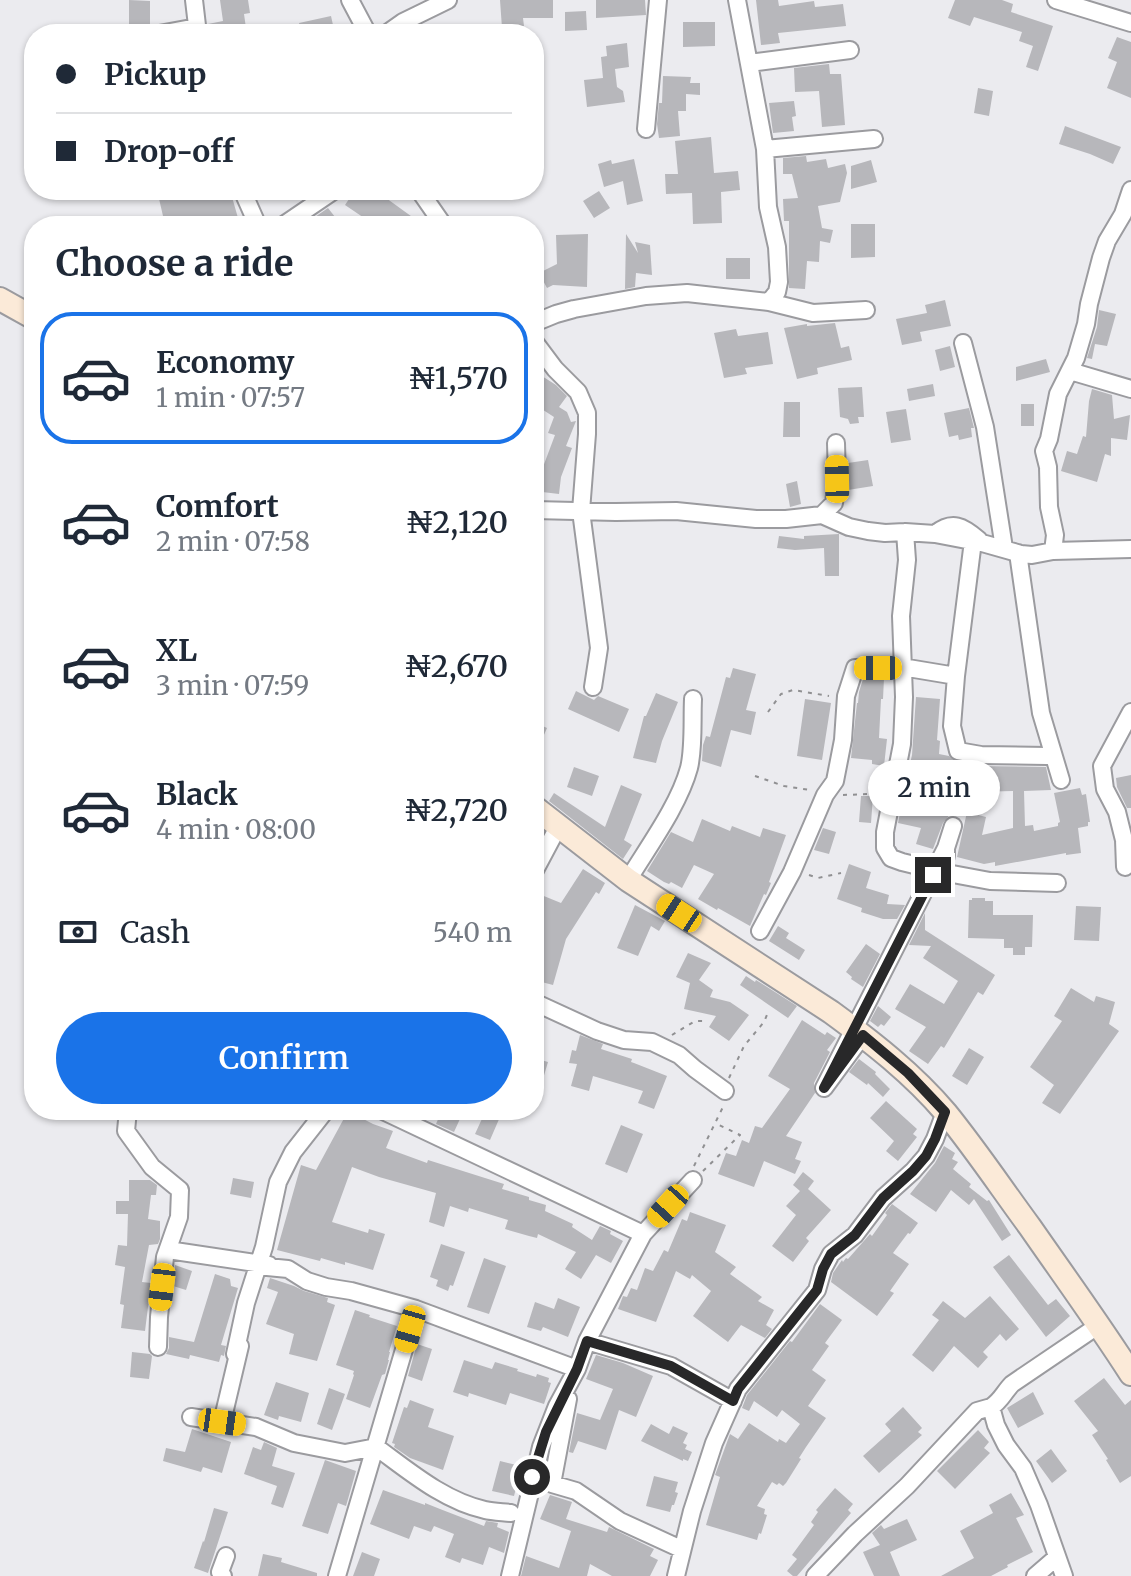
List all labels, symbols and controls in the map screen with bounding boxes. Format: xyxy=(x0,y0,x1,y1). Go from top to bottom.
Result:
text: Pickup xyxy=(104,55,206,93)
text: Drop-off xyxy=(104,132,234,170)
text: Choose a ride xyxy=(56,241,293,286)
icon: car xyxy=(60,342,132,414)
text: Economy xyxy=(156,343,294,381)
text: ₦1,570 xyxy=(408,359,508,397)
text: 1 min · 07:57 xyxy=(156,381,305,414)
car xyxy=(825,455,849,503)
icon: car xyxy=(60,486,132,558)
text: Comfort xyxy=(156,487,279,525)
text: ₦2,120 xyxy=(406,503,508,541)
text: 2 min · 07:58 xyxy=(156,525,310,558)
icon: car xyxy=(60,630,132,702)
text: XL xyxy=(156,631,197,669)
text: ₦2,670 xyxy=(404,647,508,685)
car xyxy=(854,656,902,680)
text: 3 min · 07:59 xyxy=(156,669,309,702)
callout: 2 min xyxy=(867,759,999,815)
text: 2 min xyxy=(897,771,971,804)
icon: car xyxy=(60,774,132,846)
text: Black xyxy=(156,775,238,813)
text: ₦2,720 xyxy=(404,791,508,829)
text: 4 min · 08:00 xyxy=(156,813,316,846)
route end xyxy=(915,857,951,893)
car xyxy=(652,890,706,936)
icon: cash xyxy=(56,910,100,954)
text: Cash xyxy=(120,913,190,951)
text: 540 m xyxy=(433,916,512,949)
button: Confirm xyxy=(56,1012,512,1104)
car xyxy=(643,1180,693,1232)
car xyxy=(147,1262,177,1312)
car xyxy=(392,1303,428,1355)
car xyxy=(197,1407,247,1437)
route start xyxy=(514,1459,550,1495)

